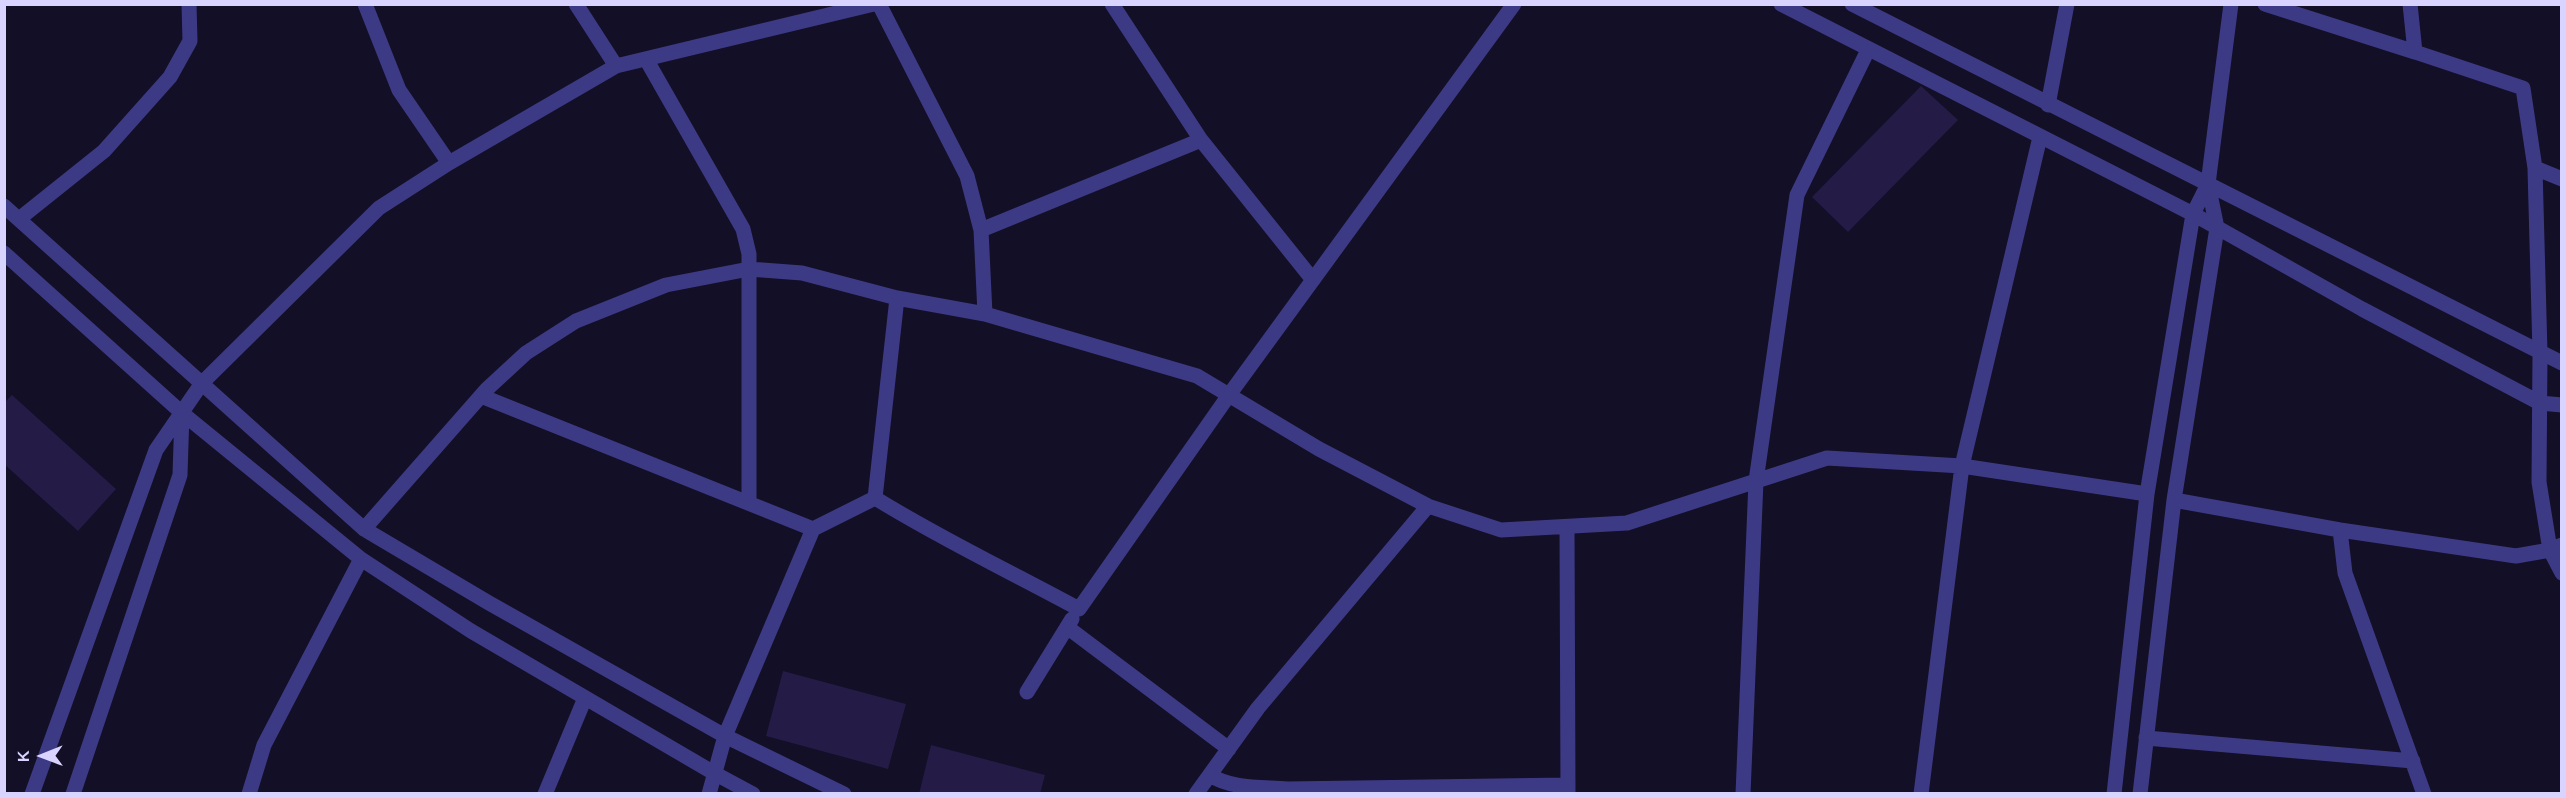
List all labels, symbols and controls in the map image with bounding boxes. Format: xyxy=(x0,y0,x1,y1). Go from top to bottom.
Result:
north arrow xyxy=(12,726,72,786)
text: K xyxy=(15,750,32,762)

